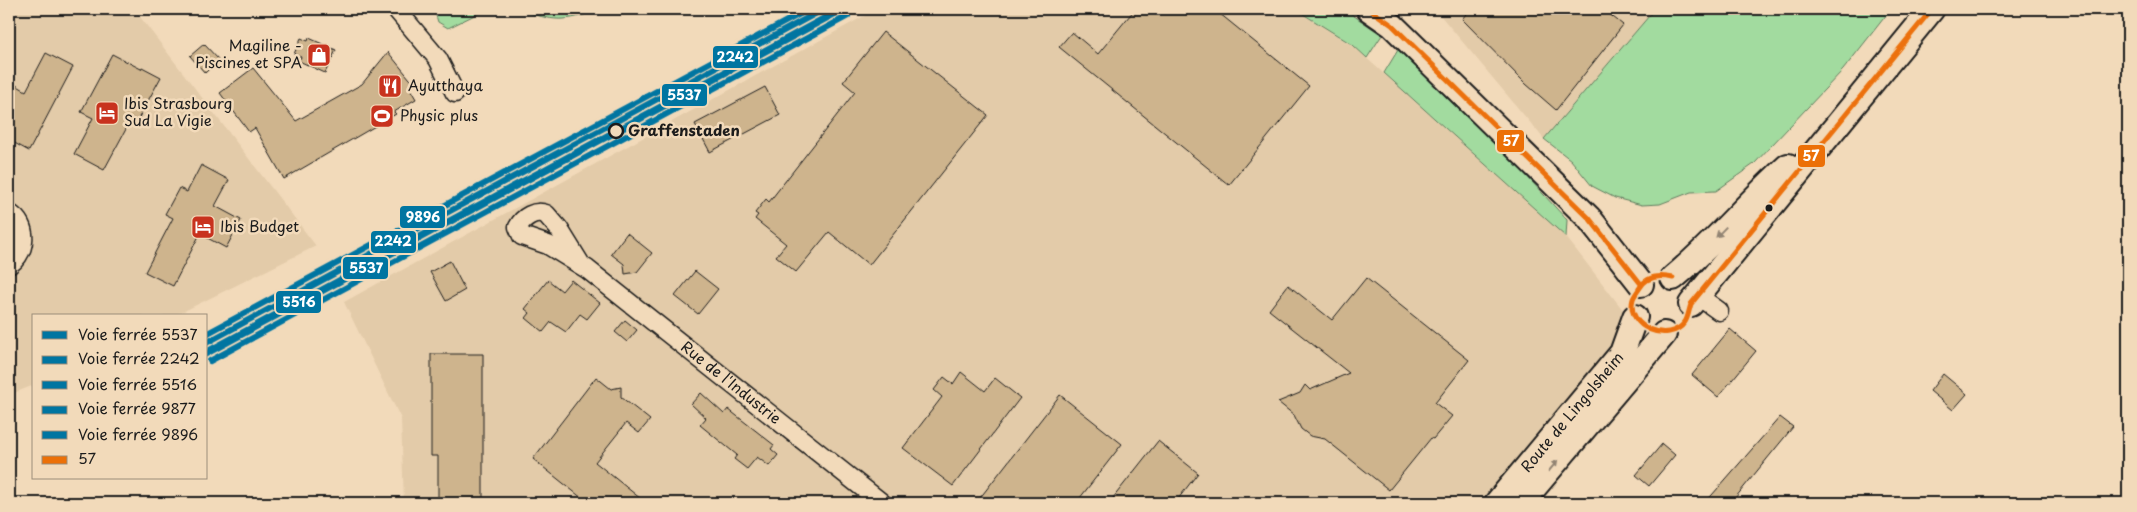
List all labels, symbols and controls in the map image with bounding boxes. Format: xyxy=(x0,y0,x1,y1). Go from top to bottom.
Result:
place label: Magiline - Piscines et SPA xyxy=(195,33,302,73)
shop icon: Magiline - Piscines et SPA xyxy=(306,42,332,68)
line badge: 2242 xyxy=(712,45,759,69)
text: 2242 xyxy=(716,46,754,67)
restaurant icon: Ayutthaya xyxy=(377,73,403,99)
place label: Ayutthaya xyxy=(408,73,483,96)
line badge: 5537 xyxy=(661,83,708,107)
text: 5537 xyxy=(667,84,702,105)
place label: Ibis Strasbourg Sud La Vigie xyxy=(124,91,232,131)
hotel icon: Ibis Strasbourg Sud La Vigie xyxy=(94,100,120,126)
sports icon: Physic plus xyxy=(369,103,395,129)
place label: Physic plus xyxy=(400,103,478,126)
place label: Graffenstaden xyxy=(628,118,740,141)
marker: Graffenstaden xyxy=(608,123,624,139)
line badge: 57 xyxy=(1496,129,1525,153)
text: 57 xyxy=(1503,130,1520,151)
line badge: 57 xyxy=(1797,144,1826,168)
text: 57 xyxy=(1803,145,1820,166)
unlabelled marker xyxy=(1764,203,1774,213)
line badge: 9896 xyxy=(399,205,446,229)
text: 9896 xyxy=(406,206,440,227)
hotel icon: Ibis Budget xyxy=(190,214,216,240)
place label: Ibis Budget xyxy=(220,214,299,237)
one-way arrow xyxy=(1715,226,1727,238)
line badge: 2242 xyxy=(370,230,417,254)
text: 2242 xyxy=(374,230,412,251)
line badge: 5537 xyxy=(342,256,389,280)
text: 5537 xyxy=(349,257,384,278)
line badge: 5516 xyxy=(275,290,322,314)
text: 5516 xyxy=(282,291,316,312)
legend xyxy=(32,314,208,480)
text: Voie ferrée 5537 xyxy=(78,322,197,345)
street label: Rue de l'Industrie xyxy=(677,335,787,429)
text: Voie ferrée 2242 xyxy=(78,346,200,369)
street label: Route de Lingolsheim xyxy=(1514,346,1628,477)
text: Voie ferrée 5516 xyxy=(78,372,197,395)
text: Voie ferrée 9877 xyxy=(78,396,196,419)
text: Voie ferrée 9896 xyxy=(78,422,198,445)
text: 57 xyxy=(78,446,96,469)
one-way arrow xyxy=(1547,460,1558,473)

